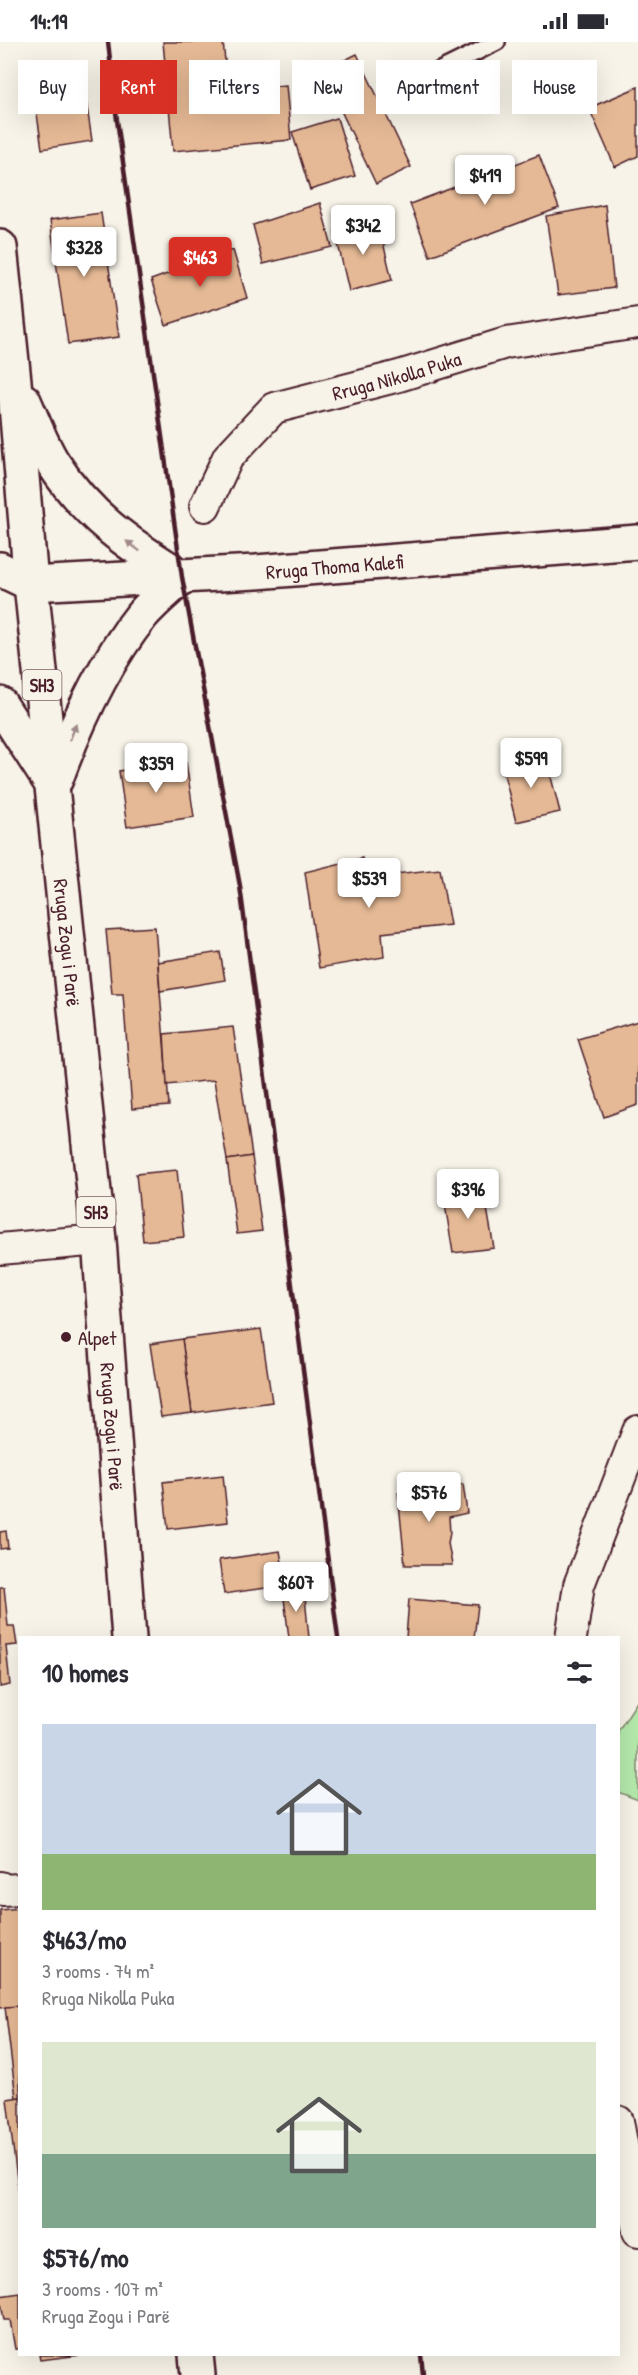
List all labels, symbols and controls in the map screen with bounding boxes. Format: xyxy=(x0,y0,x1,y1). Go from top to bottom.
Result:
text: 14:19 xyxy=(30,6,67,36)
chip: Buy xyxy=(18,60,88,114)
chip: Rent xyxy=(100,60,177,114)
chip: Filters xyxy=(189,60,280,114)
chip: New xyxy=(292,60,364,114)
chip: Apartment xyxy=(376,60,500,114)
chip: House xyxy=(512,60,597,114)
pin: $419 xyxy=(449,155,521,206)
text: $419 xyxy=(469,161,501,188)
pin: $342 xyxy=(327,205,399,256)
text: $342 xyxy=(345,211,381,238)
pin: $328 xyxy=(48,227,120,278)
text: $328 xyxy=(65,233,103,260)
pin: $463 xyxy=(164,237,236,288)
text: $463 xyxy=(183,243,217,270)
street label: Rruga Nikolla Puka xyxy=(329,344,464,406)
one-way arrow xyxy=(125,540,141,552)
street label: Rruga Thoma Kalefi xyxy=(265,547,404,585)
road number: SH3 xyxy=(22,670,62,700)
one-way arrow xyxy=(68,722,78,740)
pin: $599 xyxy=(495,738,567,789)
pin: $359 xyxy=(120,743,192,794)
text: $599 xyxy=(514,744,548,771)
text: $359 xyxy=(139,749,173,776)
pin: $539 xyxy=(333,858,405,909)
text: $539 xyxy=(352,864,386,891)
street label: Rruga Zogu i Parë xyxy=(48,878,88,1008)
pin: $396 xyxy=(432,1169,504,1220)
text: $396 xyxy=(451,1175,485,1202)
road number: SH3 xyxy=(76,1197,116,1227)
place label: Alpet xyxy=(78,1324,118,1351)
marker: Alpet xyxy=(59,1330,73,1344)
street label: Rruga Zogu i Parë xyxy=(95,1362,131,1491)
pin: $576 xyxy=(393,1472,465,1523)
text: $576 xyxy=(411,1478,447,1505)
pin: $607 xyxy=(260,1562,332,1613)
text: $607 xyxy=(278,1568,314,1595)
text: 10 homes xyxy=(42,1655,129,1690)
icon: filters xyxy=(563,1656,596,1689)
icon: home xyxy=(265,1763,373,1871)
text: $463/mo xyxy=(42,1922,126,1957)
text: 3 rooms · 74 m² xyxy=(42,1957,154,1984)
text: Rruga Nikolla Puka xyxy=(42,1984,174,2011)
icon: home xyxy=(265,2081,373,2189)
text: $576/mo xyxy=(42,2240,129,2275)
text: 3 rooms · 107 m² xyxy=(42,2275,163,2302)
text: Rruga Zogu i Parë xyxy=(42,2302,170,2329)

